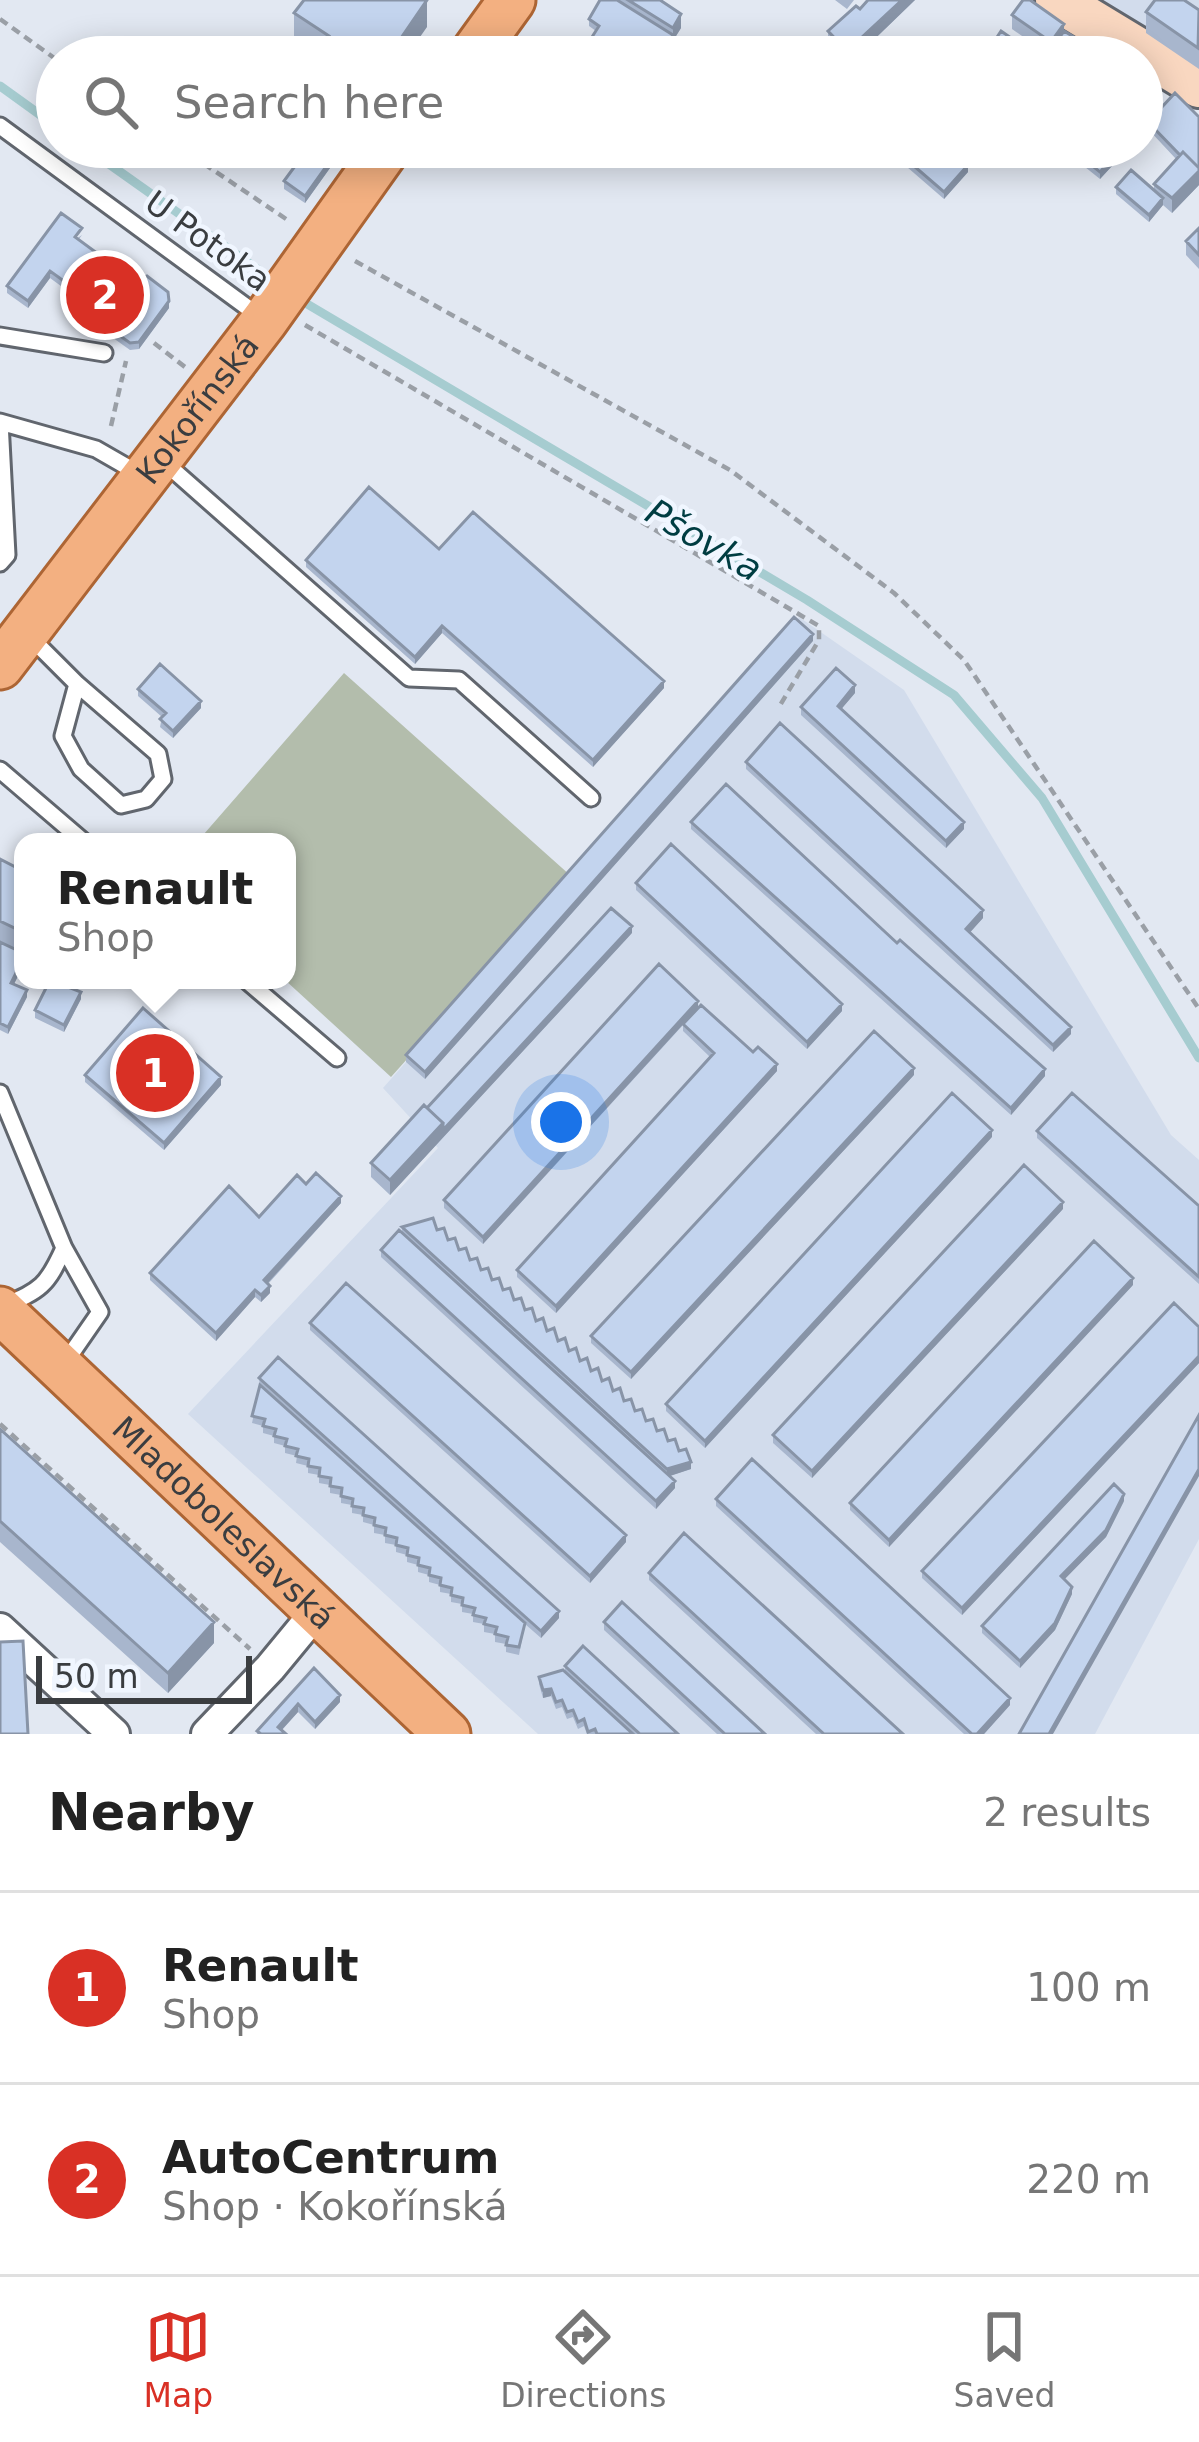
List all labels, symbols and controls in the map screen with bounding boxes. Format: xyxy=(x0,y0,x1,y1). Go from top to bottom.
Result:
search box xyxy=(36,36,1163,168)
icon: search xyxy=(78,69,144,135)
text: Search here xyxy=(174,76,444,129)
street label: U Potoka xyxy=(138,182,278,300)
pin: 2 xyxy=(66,250,144,340)
street label: Kokořínská xyxy=(127,326,267,491)
water label: Pšovka xyxy=(639,491,769,589)
popup xyxy=(14,833,296,989)
text: Renault xyxy=(57,862,253,915)
text: Shop xyxy=(57,915,155,960)
pin: 1 xyxy=(116,1028,194,1118)
your location xyxy=(531,1092,591,1152)
street label: Mladoboleslavská xyxy=(105,1408,343,1637)
scale bar xyxy=(36,1650,252,1703)
text: 50 m xyxy=(54,1657,139,1696)
text: Nearby xyxy=(48,1783,255,1842)
text: 2 results xyxy=(983,1790,1151,1835)
text: Renault xyxy=(162,1939,359,1992)
text: 1 xyxy=(73,1965,101,2010)
text: 100 m xyxy=(1026,1965,1151,2010)
text: Shop xyxy=(162,1992,260,2037)
text: AutoCentrum xyxy=(162,2131,500,2184)
text: 2 xyxy=(73,2157,101,2202)
text: 220 m xyxy=(1026,2157,1151,2202)
text: Shop · Kokořínská xyxy=(162,2184,508,2229)
tab: Map xyxy=(144,2304,213,2415)
tab: Directions xyxy=(500,2304,666,2415)
tab: Saved xyxy=(954,2304,1055,2415)

